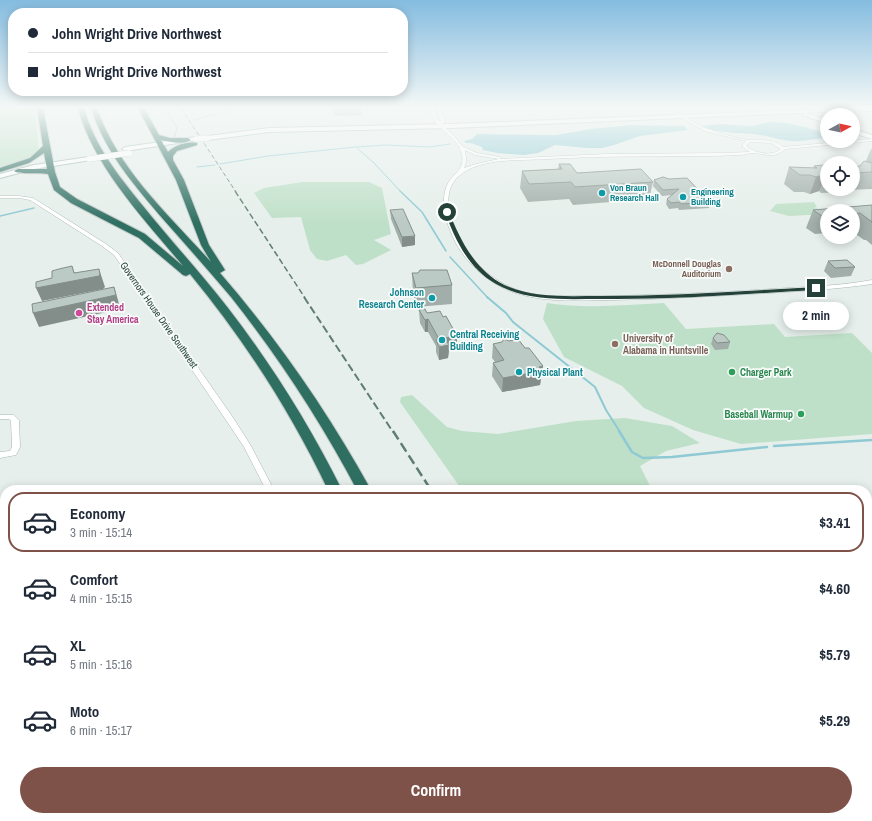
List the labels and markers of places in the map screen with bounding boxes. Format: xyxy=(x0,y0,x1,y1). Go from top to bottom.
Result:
place label: Von Braun Research Hall xyxy=(610,182,659,204)
place label: Engineering Building xyxy=(691,186,734,208)
marker: Von Braun Research Hall xyxy=(597,188,607,198)
marker: Engineering Building xyxy=(678,192,688,202)
place label: McDonnell Douglas Auditorium xyxy=(653,258,721,280)
marker: McDonnell Douglas Auditorium xyxy=(724,264,734,274)
place label: Johnson Research Center xyxy=(359,286,425,311)
marker: Johnson Research Center xyxy=(427,293,437,303)
place label: Extended Stay America xyxy=(87,301,139,326)
marker: Extended Stay America xyxy=(74,308,84,318)
place label: Central Receiving Building xyxy=(450,328,519,353)
place label: University of Alabama in Huntsville xyxy=(623,332,709,357)
marker: Central Receiving Building xyxy=(437,335,447,345)
marker: University of Alabama in Huntsville xyxy=(610,339,620,349)
place label: Physical Plant xyxy=(527,366,583,379)
place label: Charger Park xyxy=(740,366,792,379)
marker: Physical Plant xyxy=(514,367,524,377)
marker: Charger Park xyxy=(727,367,737,377)
place label: Baseball Warmup xyxy=(724,408,793,421)
marker: Baseball Warmup xyxy=(796,409,806,419)

